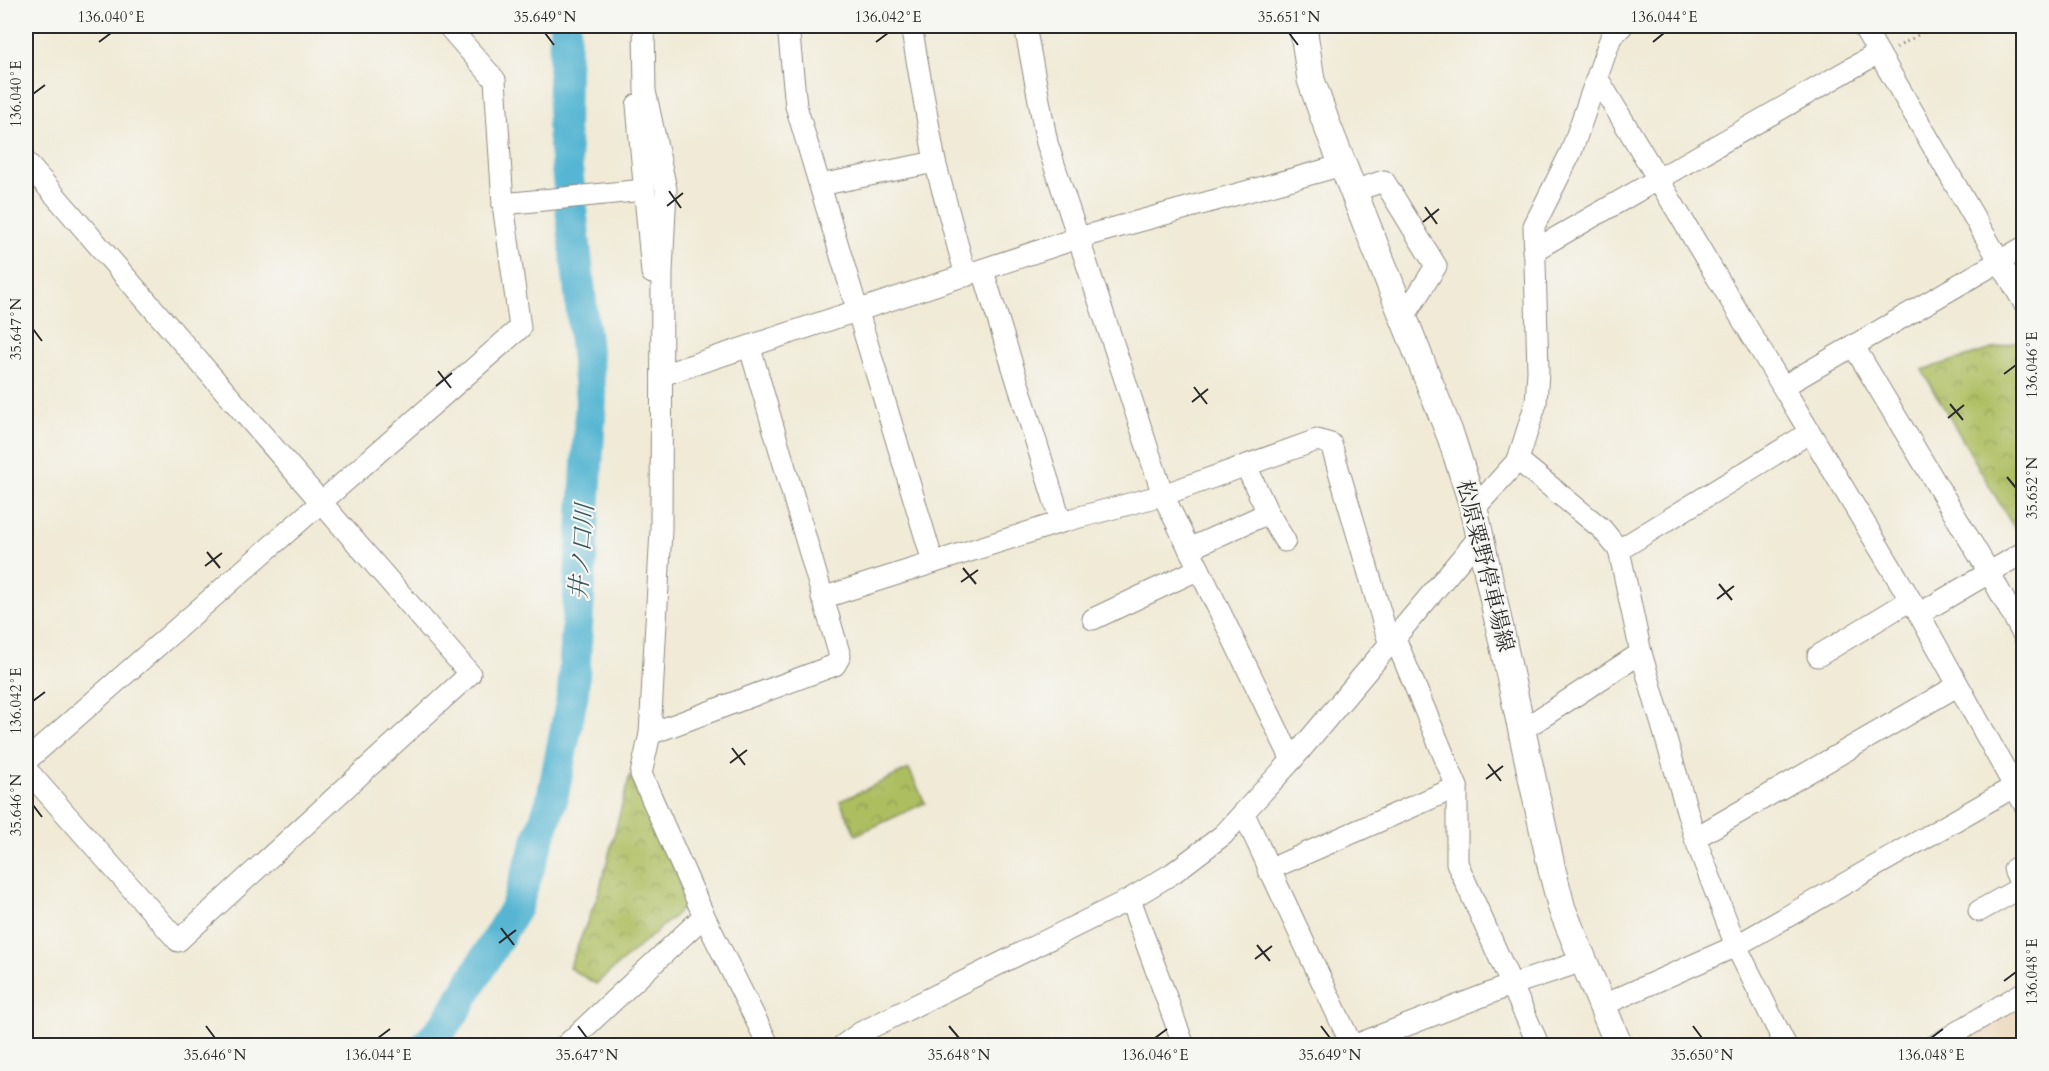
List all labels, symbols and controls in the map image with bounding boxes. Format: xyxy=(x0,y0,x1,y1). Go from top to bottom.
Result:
text: 136.040°E xyxy=(78,7,144,27)
text: 35.649°N xyxy=(514,7,577,27)
text: 136.042°E xyxy=(855,7,921,27)
text: 35.651°N xyxy=(1258,7,1321,27)
text: 136.044°E xyxy=(1631,7,1697,27)
text: 136.040°E xyxy=(6,61,26,127)
text: 35.647°N xyxy=(6,297,26,360)
text: 136.046°E xyxy=(2022,332,2042,398)
text: 35.652°N xyxy=(2022,456,2042,519)
street label: 松原粟野停車場線 xyxy=(1449,477,1521,655)
water label: 井ノ口川 xyxy=(562,500,602,601)
text: 136.042°E xyxy=(6,668,26,734)
text: 35.646°N xyxy=(6,773,26,836)
text: 136.048°E xyxy=(2022,939,2042,1005)
text: 35.646°N xyxy=(184,1045,247,1065)
text: 136.044°E xyxy=(345,1045,411,1065)
text: 35.647°N xyxy=(556,1045,619,1065)
text: 35.648°N xyxy=(928,1045,991,1065)
text: 136.046°E xyxy=(1122,1045,1188,1065)
text: 35.649°N xyxy=(1299,1045,1362,1065)
text: 35.650°N xyxy=(1671,1045,1734,1065)
text: 136.048°E xyxy=(1898,1045,1964,1065)

